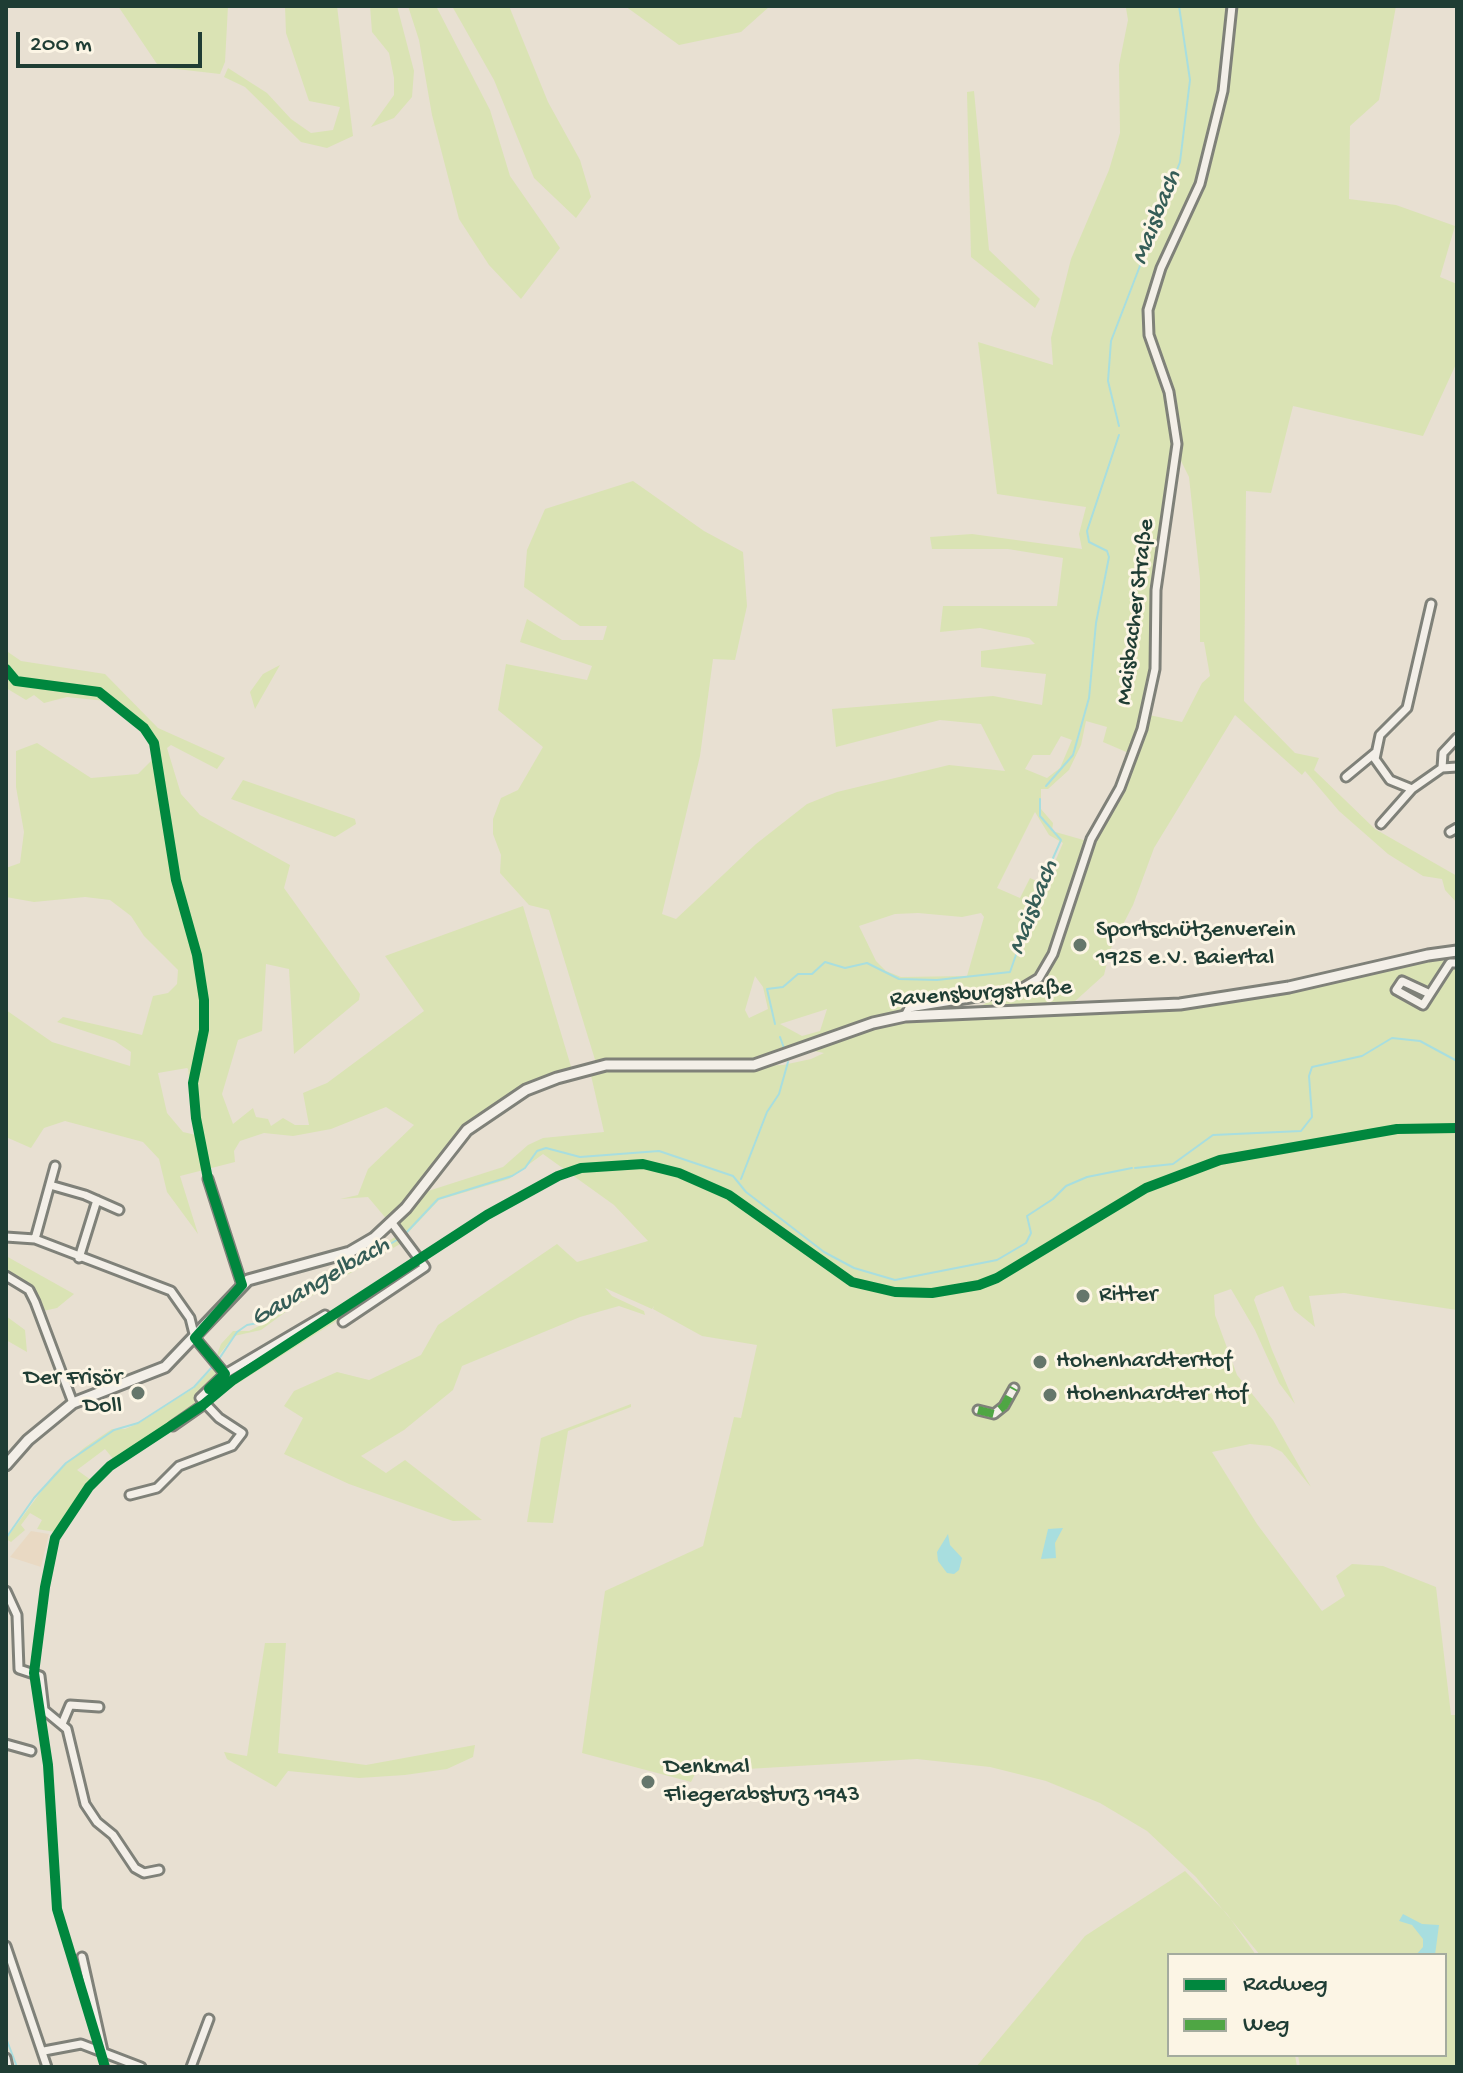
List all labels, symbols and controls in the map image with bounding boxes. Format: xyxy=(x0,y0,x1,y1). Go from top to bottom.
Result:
scale bar xyxy=(20,16,206,66)
text: 200 m xyxy=(30,31,92,60)
water label: Maisbach xyxy=(1126,166,1190,270)
street label: Maisbacher Straße xyxy=(1111,517,1163,707)
water label: Maisbach xyxy=(1003,856,1067,960)
place label: Sportschützenverein 1925 e.V. Baiertal xyxy=(1096,917,1295,973)
marker: Sportschützenverein 1925 e.V. Baiertal xyxy=(1071,936,1089,954)
street label: Ravensburgstraße xyxy=(889,974,1073,1016)
water label: Gauangelbach xyxy=(246,1231,396,1335)
place label: Ritter xyxy=(1099,1282,1157,1310)
marker: Ritter xyxy=(1074,1287,1092,1305)
place label: HohenhardterHof xyxy=(1056,1348,1232,1376)
marker: HohenhardterHof xyxy=(1031,1353,1049,1371)
place label: Der Frisör Doll xyxy=(24,1365,122,1421)
place label: Hohenhardter Hof xyxy=(1066,1381,1247,1409)
marker: Der Frisör Doll xyxy=(129,1384,147,1402)
marker: Hohenhardter Hof xyxy=(1041,1386,1059,1404)
place label: Denkmal Fliegerabsturz 1943 xyxy=(664,1754,860,1810)
marker: Denkmal Fliegerabsturz 1943 xyxy=(639,1773,657,1791)
legend xyxy=(1167,1953,1447,2057)
text: Radweg xyxy=(1243,1971,1328,2000)
text: Weg xyxy=(1243,2011,1289,2040)

